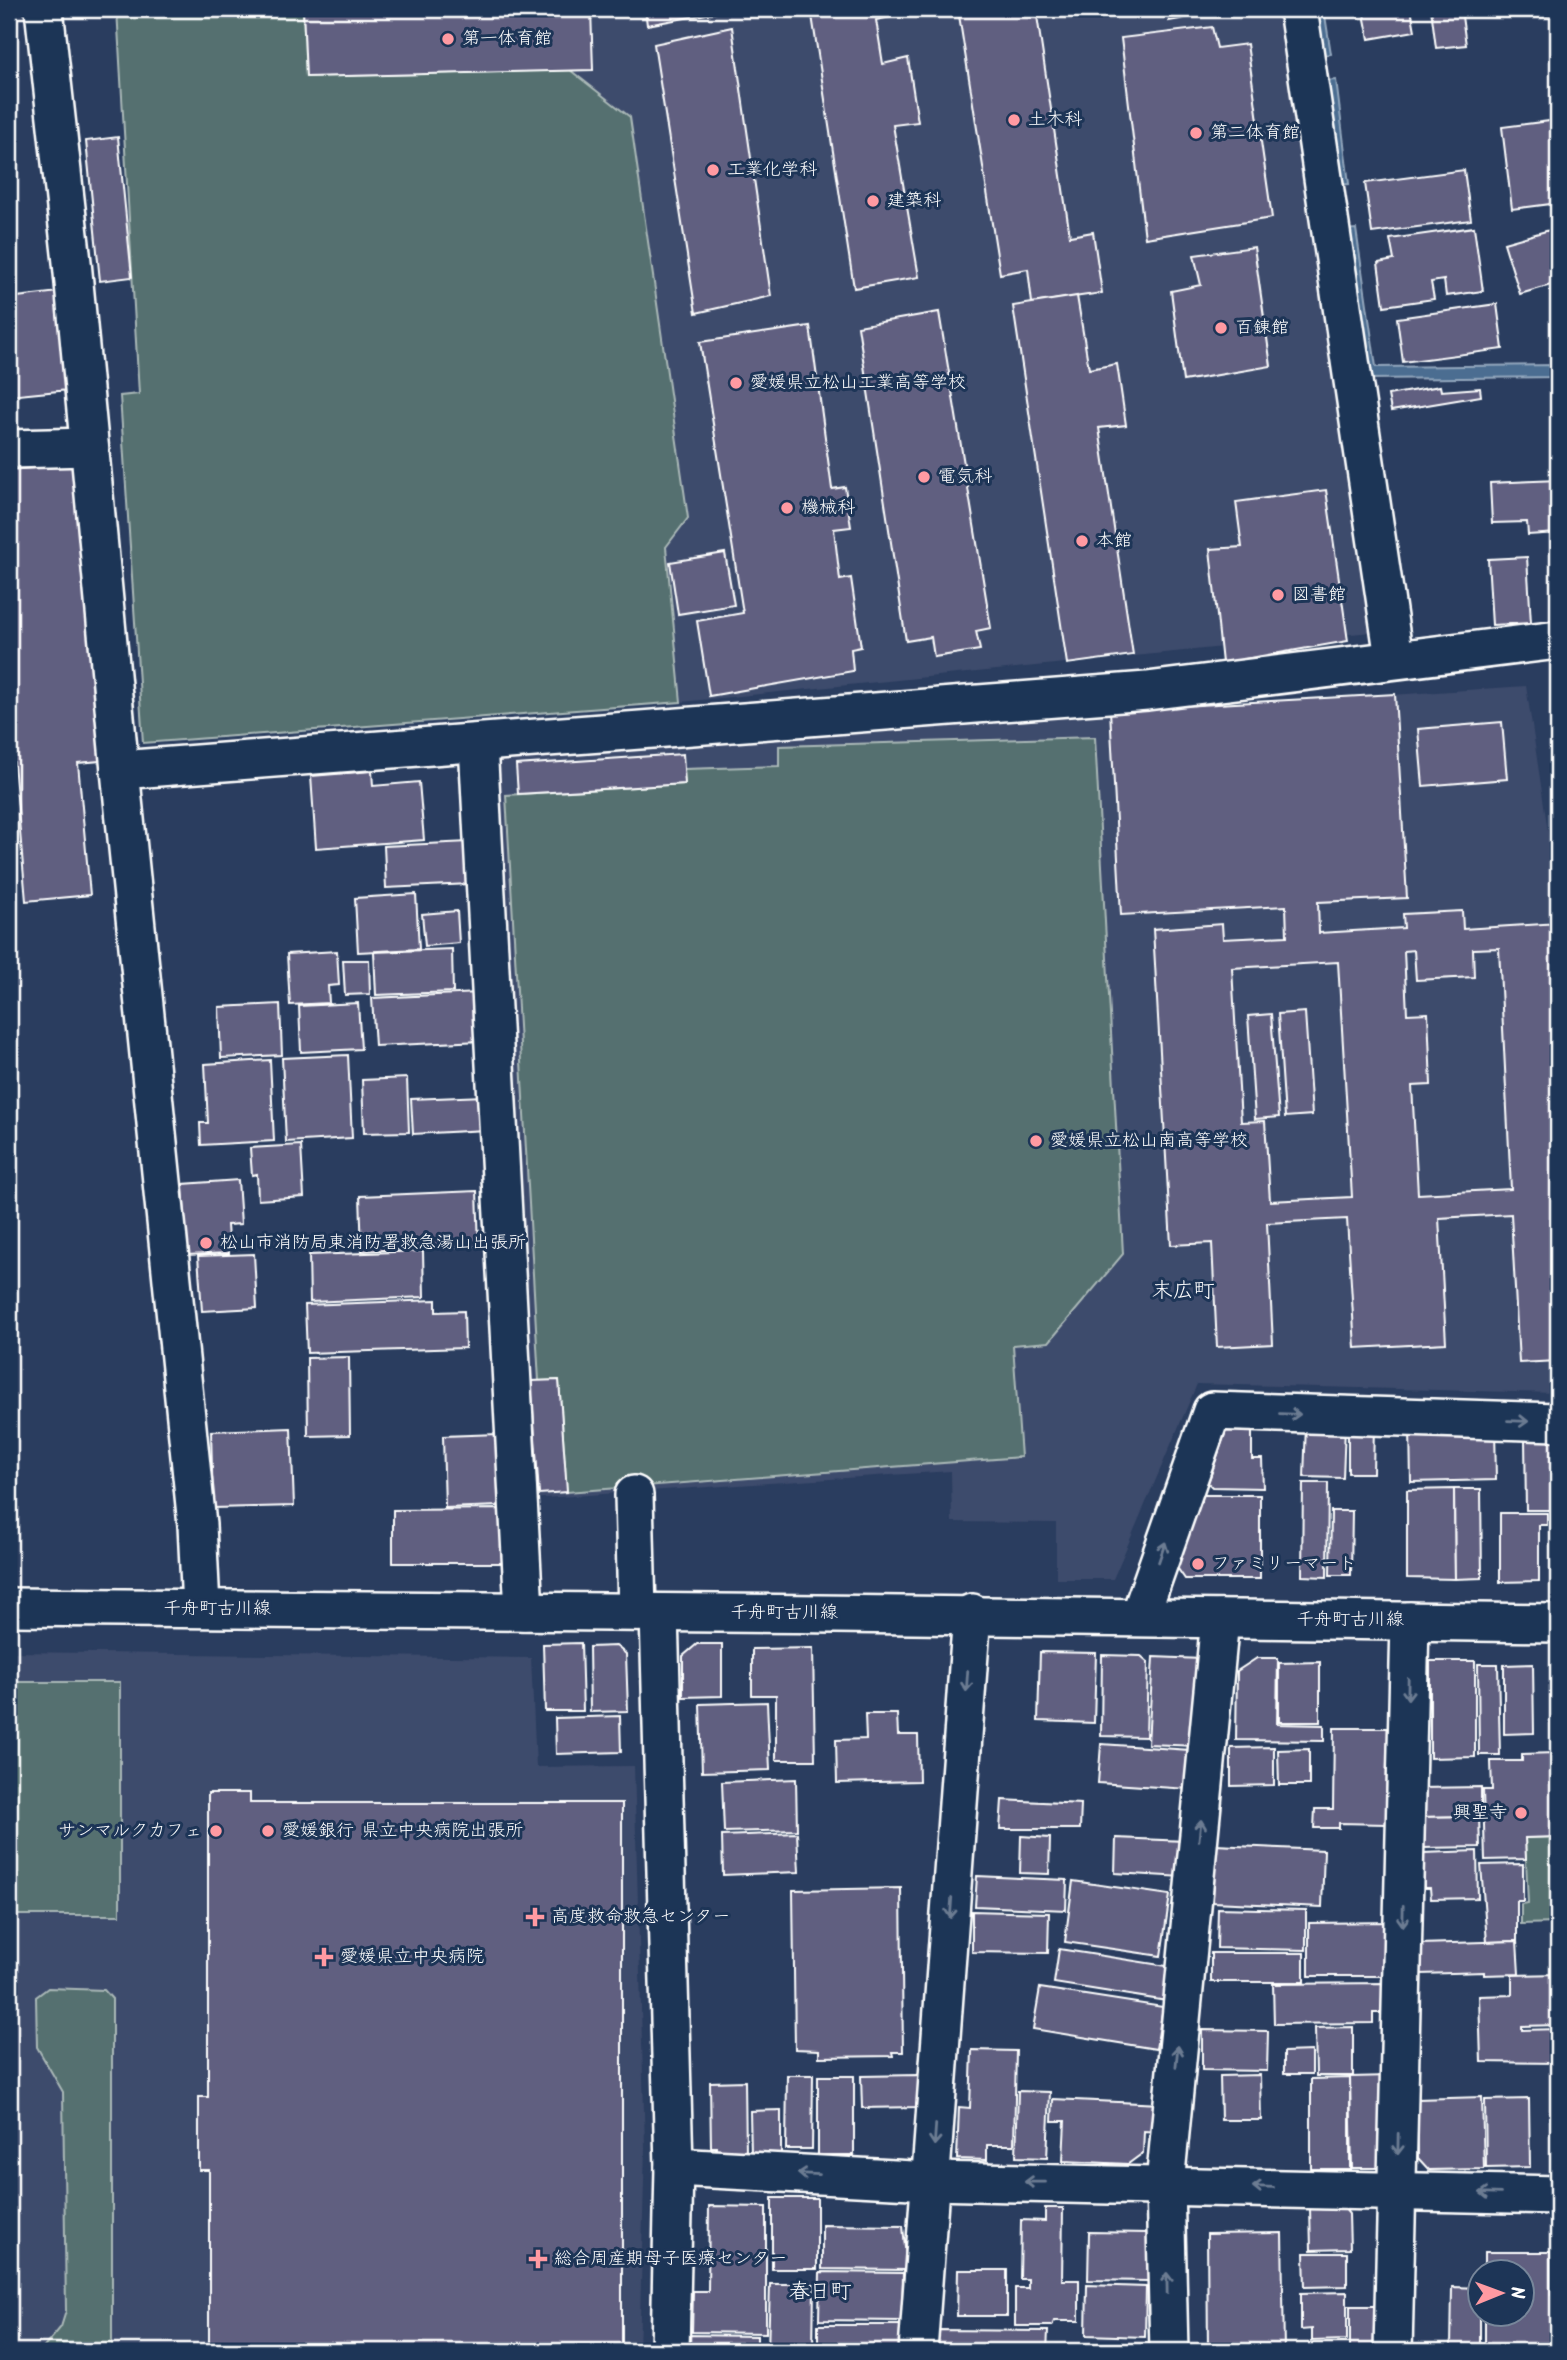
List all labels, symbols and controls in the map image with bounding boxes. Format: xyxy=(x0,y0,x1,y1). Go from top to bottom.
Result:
place label: 第一体育館 xyxy=(462,25,552,54)
marker: 第一体育館 xyxy=(440,31,456,47)
place label: 土木科 xyxy=(1028,106,1082,135)
marker: 土木科 xyxy=(1006,112,1022,128)
place label: 第二体育館 xyxy=(1210,119,1300,148)
marker: 第二体育館 xyxy=(1188,125,1204,141)
place label: 工業化学科 xyxy=(727,156,817,185)
marker: 工業化学科 xyxy=(705,162,721,178)
place label: 建築科 xyxy=(887,187,941,216)
marker: 建築科 xyxy=(865,193,881,209)
place label: 百錬館 xyxy=(1235,314,1289,343)
marker: 百錬館 xyxy=(1213,320,1229,336)
place label: 愛媛県立松山工業高等学校 xyxy=(750,369,966,398)
marker: 愛媛県立松山工業高等学校 xyxy=(728,375,744,391)
place label: 電気科 xyxy=(938,463,992,492)
marker: 電気科 xyxy=(916,469,932,485)
place label: 機械科 xyxy=(801,494,855,523)
marker: 機械科 xyxy=(779,500,795,516)
place label: 本館 xyxy=(1096,527,1132,556)
marker: 本館 xyxy=(1074,533,1090,549)
place label: 図書館 xyxy=(1292,581,1346,610)
marker: 図書館 xyxy=(1270,587,1286,603)
place label: 愛媛県立松山南高等学校 xyxy=(1050,1127,1248,1156)
marker: 愛媛県立松山南高等学校 xyxy=(1028,1133,1044,1149)
place label: 松山市消防局東消防署救急湯山出張所 xyxy=(220,1229,526,1258)
marker: 松山市消防局東消防署救急湯山出張所 xyxy=(198,1235,214,1251)
district label: 末広町 xyxy=(1152,1275,1215,1308)
one-way arrow xyxy=(1279,1407,1302,1420)
one-way arrow xyxy=(1506,1415,1529,1428)
one-way arrow xyxy=(1157,1541,1169,1563)
place label: ファミリーマート xyxy=(1212,1550,1356,1579)
marker: ファミリーマート xyxy=(1190,1556,1206,1572)
street label: 千舟町古川線 xyxy=(163,1595,271,1624)
street label: 千舟町古川線 xyxy=(730,1599,838,1628)
street label: 千舟町古川線 xyxy=(1296,1606,1404,1635)
one-way arrow xyxy=(960,1670,973,1692)
one-way arrow xyxy=(1401,1677,1415,1700)
place label: 興聖寺 xyxy=(1453,1799,1507,1828)
marker: 興聖寺 xyxy=(1513,1805,1529,1821)
place label: サンマルクカフェ xyxy=(58,1817,202,1846)
place label: 愛媛銀行 県立中央病院出張所 xyxy=(282,1817,523,1846)
one-way arrow xyxy=(1193,1819,1206,1842)
marker: サンマルクカフェ xyxy=(208,1823,224,1839)
marker: 愛媛銀行 県立中央病院出張所 xyxy=(260,1823,276,1839)
one-way arrow xyxy=(944,1896,957,1919)
place label: 高度救命救急センター xyxy=(551,1903,730,1932)
one-way arrow xyxy=(1396,1905,1409,1928)
marker: 高度救命救急センター xyxy=(525,1907,545,1927)
place label: 愛媛県立中央病院 xyxy=(340,1943,484,1972)
marker: 愛媛県立中央病院 xyxy=(314,1947,334,1967)
one-way arrow xyxy=(1171,2045,1184,2068)
one-way arrow xyxy=(928,2123,941,2146)
one-way arrow xyxy=(1391,2132,1404,2155)
one-way arrow xyxy=(797,2167,820,2180)
one-way arrow xyxy=(1024,2175,1047,2189)
one-way arrow xyxy=(1251,2180,1274,2193)
one-way arrow xyxy=(1479,2186,1502,2199)
place label: 総合周産期母子医療センター xyxy=(554,2245,787,2274)
marker: 総合周産期母子医療センター xyxy=(528,2249,548,2269)
north arrow xyxy=(1466,2258,1536,2328)
one-way arrow xyxy=(1160,2272,1174,2295)
district label: 春日町 xyxy=(789,2276,852,2309)
text: N xyxy=(1501,2286,1531,2299)

